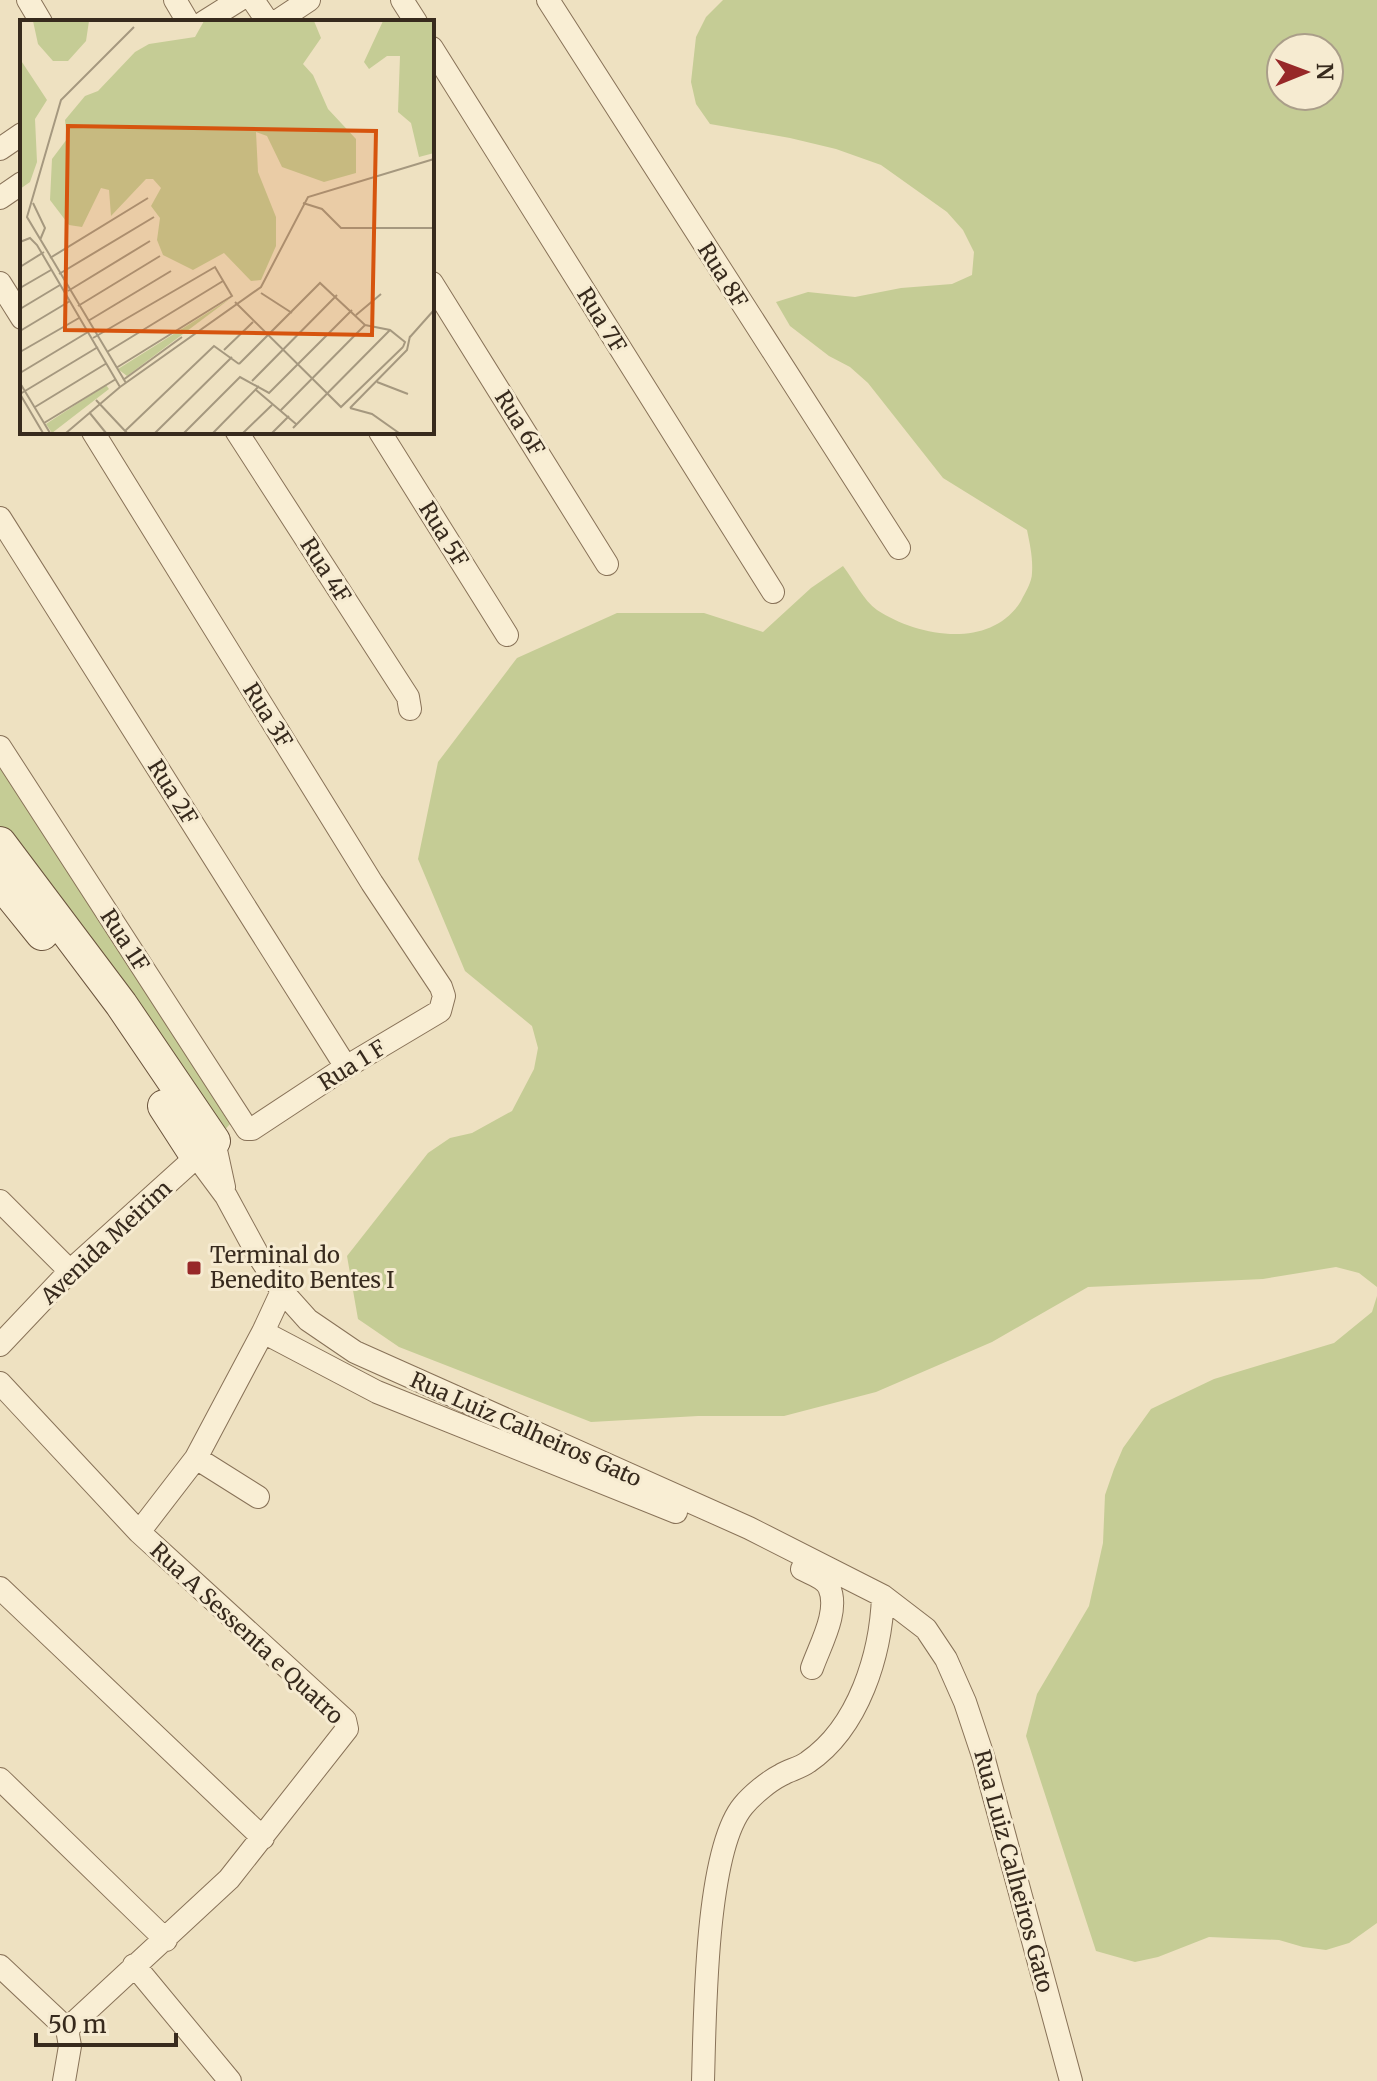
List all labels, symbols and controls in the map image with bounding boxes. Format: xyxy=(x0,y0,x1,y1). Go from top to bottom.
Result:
inset map xyxy=(20,20,434,434)
north arrow xyxy=(1265,32,1345,112)
text: N xyxy=(1311,63,1339,81)
street label: Rua 8F xyxy=(692,237,754,313)
street label: Rua 7F xyxy=(571,282,633,358)
street label: Rua 6F xyxy=(489,385,551,461)
street label: Rua 5F xyxy=(413,496,475,572)
street label: Rua 4F xyxy=(295,532,357,608)
street label: Rua 3F xyxy=(237,677,299,753)
street label: Rua 2F xyxy=(142,754,204,830)
street label: Rua 1F xyxy=(94,903,156,977)
street label: Rua 1 F xyxy=(313,1033,391,1097)
street label: Avenida Meirim xyxy=(34,1174,177,1311)
place label: Terminal do Benedito Bentes I xyxy=(210,1241,395,1294)
marker: Terminal do Benedito Bentes I xyxy=(185,1259,203,1277)
street label: Rua Luiz Calheiros Gato xyxy=(406,1365,646,1493)
street label: Rua A Sessenta e Quatro xyxy=(145,1536,349,1730)
street label: Rua Luiz Calheiros Gato xyxy=(968,1747,1060,1996)
scale bar xyxy=(36,1997,176,2047)
text: 50 m xyxy=(48,2009,107,2040)

